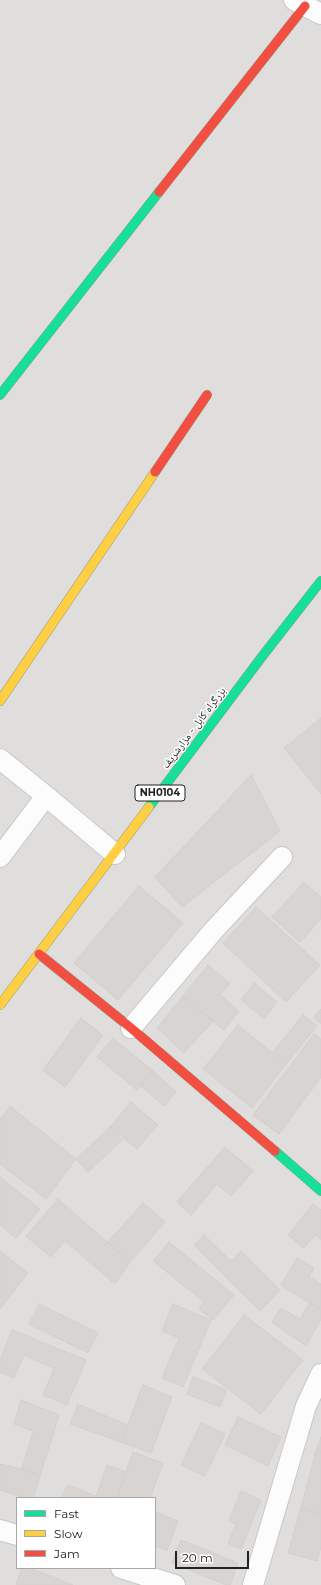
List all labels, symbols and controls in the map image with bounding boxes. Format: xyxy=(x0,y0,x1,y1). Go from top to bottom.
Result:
street label: بزرگراه کابل - مزارشریف xyxy=(159,685,229,771)
road number: NH0104 xyxy=(135,785,185,801)
legend xyxy=(16,1497,156,1569)
text: Fast xyxy=(54,1506,79,1521)
text: Slow xyxy=(54,1526,83,1541)
scale bar xyxy=(177,1543,251,1569)
text: Jam xyxy=(54,1546,80,1561)
text: 20 m xyxy=(182,1550,213,1565)

